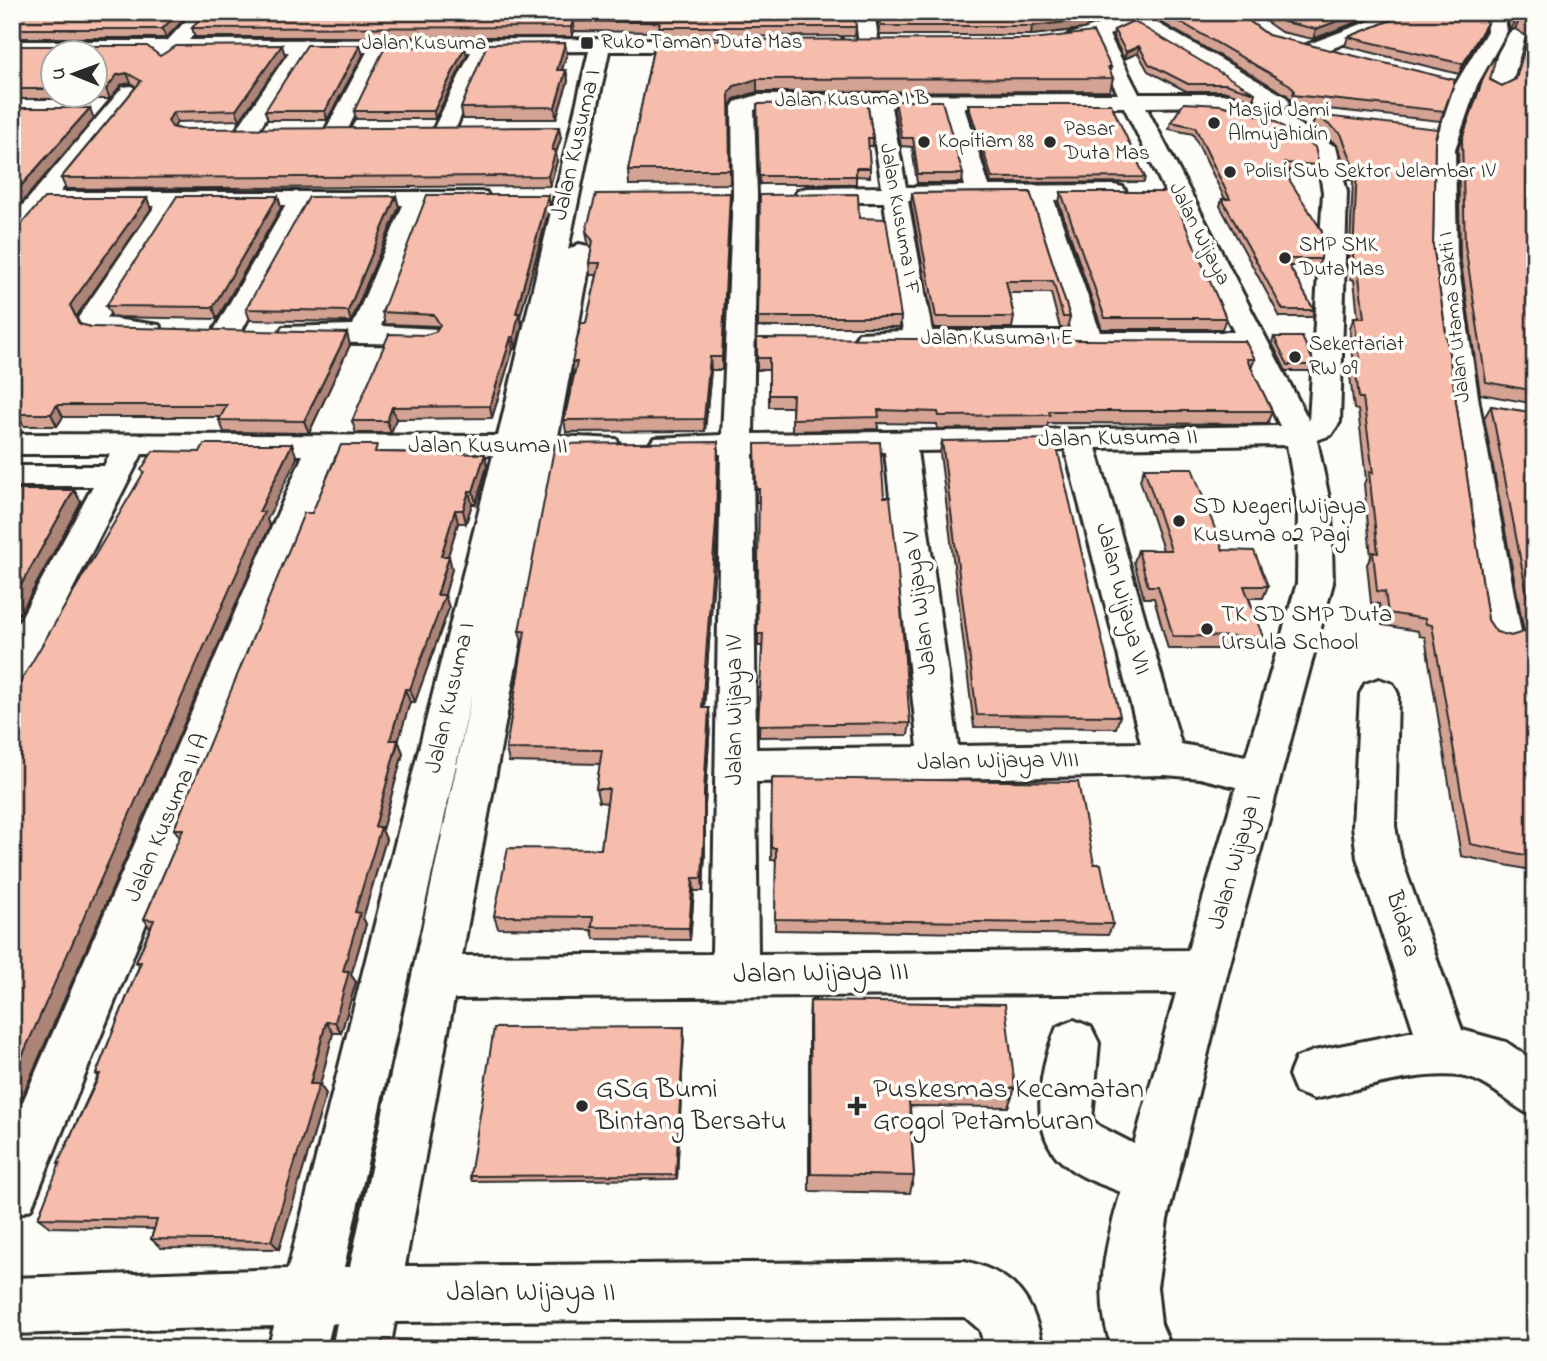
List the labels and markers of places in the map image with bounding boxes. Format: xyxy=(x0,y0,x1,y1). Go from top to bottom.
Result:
place label: Ruko Taman Duta Mas xyxy=(601,28,802,58)
marker: Ruko Taman Duta Mas xyxy=(579,35,595,51)
place label: Masjid Jami Almujahidin xyxy=(1228,96,1329,150)
place label: Pasar Duta Mas xyxy=(1063,115,1150,169)
marker: Masjid Jami Almujahidin xyxy=(1206,115,1222,131)
place label: Kopitiam 88 xyxy=(938,127,1034,157)
marker: Kopitiam 88 xyxy=(916,134,932,150)
marker: Pasar Duta Mas xyxy=(1042,134,1058,150)
place label: Polisi Sub Sektor Jelambar IV xyxy=(1244,157,1496,187)
marker: Polisi Sub Sektor Jelambar IV xyxy=(1222,164,1238,180)
place label: SMP SMK Duta Mas xyxy=(1298,231,1385,285)
marker: SMP SMK Duta Mas xyxy=(1277,250,1293,266)
place label: Sekertariat RW 09 xyxy=(1309,330,1404,384)
marker: Sekertariat RW 09 xyxy=(1287,349,1303,365)
place label: SD Negeri Wijaya Kusuma 02 Pagi xyxy=(1193,490,1366,553)
marker: SD Negeri Wijaya Kusuma 02 Pagi xyxy=(1171,513,1187,529)
place label: TK SD SMP Duta Ursula School xyxy=(1221,598,1392,661)
marker: TK SD SMP Duta Ursula School xyxy=(1199,621,1215,637)
place label: GSG Bumi Bintang Bersatu xyxy=(595,1070,786,1143)
place label: Puskesmas Kecamatan Grogol Petamburan xyxy=(873,1070,1144,1143)
marker: Puskesmas Kecamatan Grogol Petamburan xyxy=(847,1096,867,1116)
marker: GSG Bumi Bintang Bersatu xyxy=(574,1098,590,1114)

